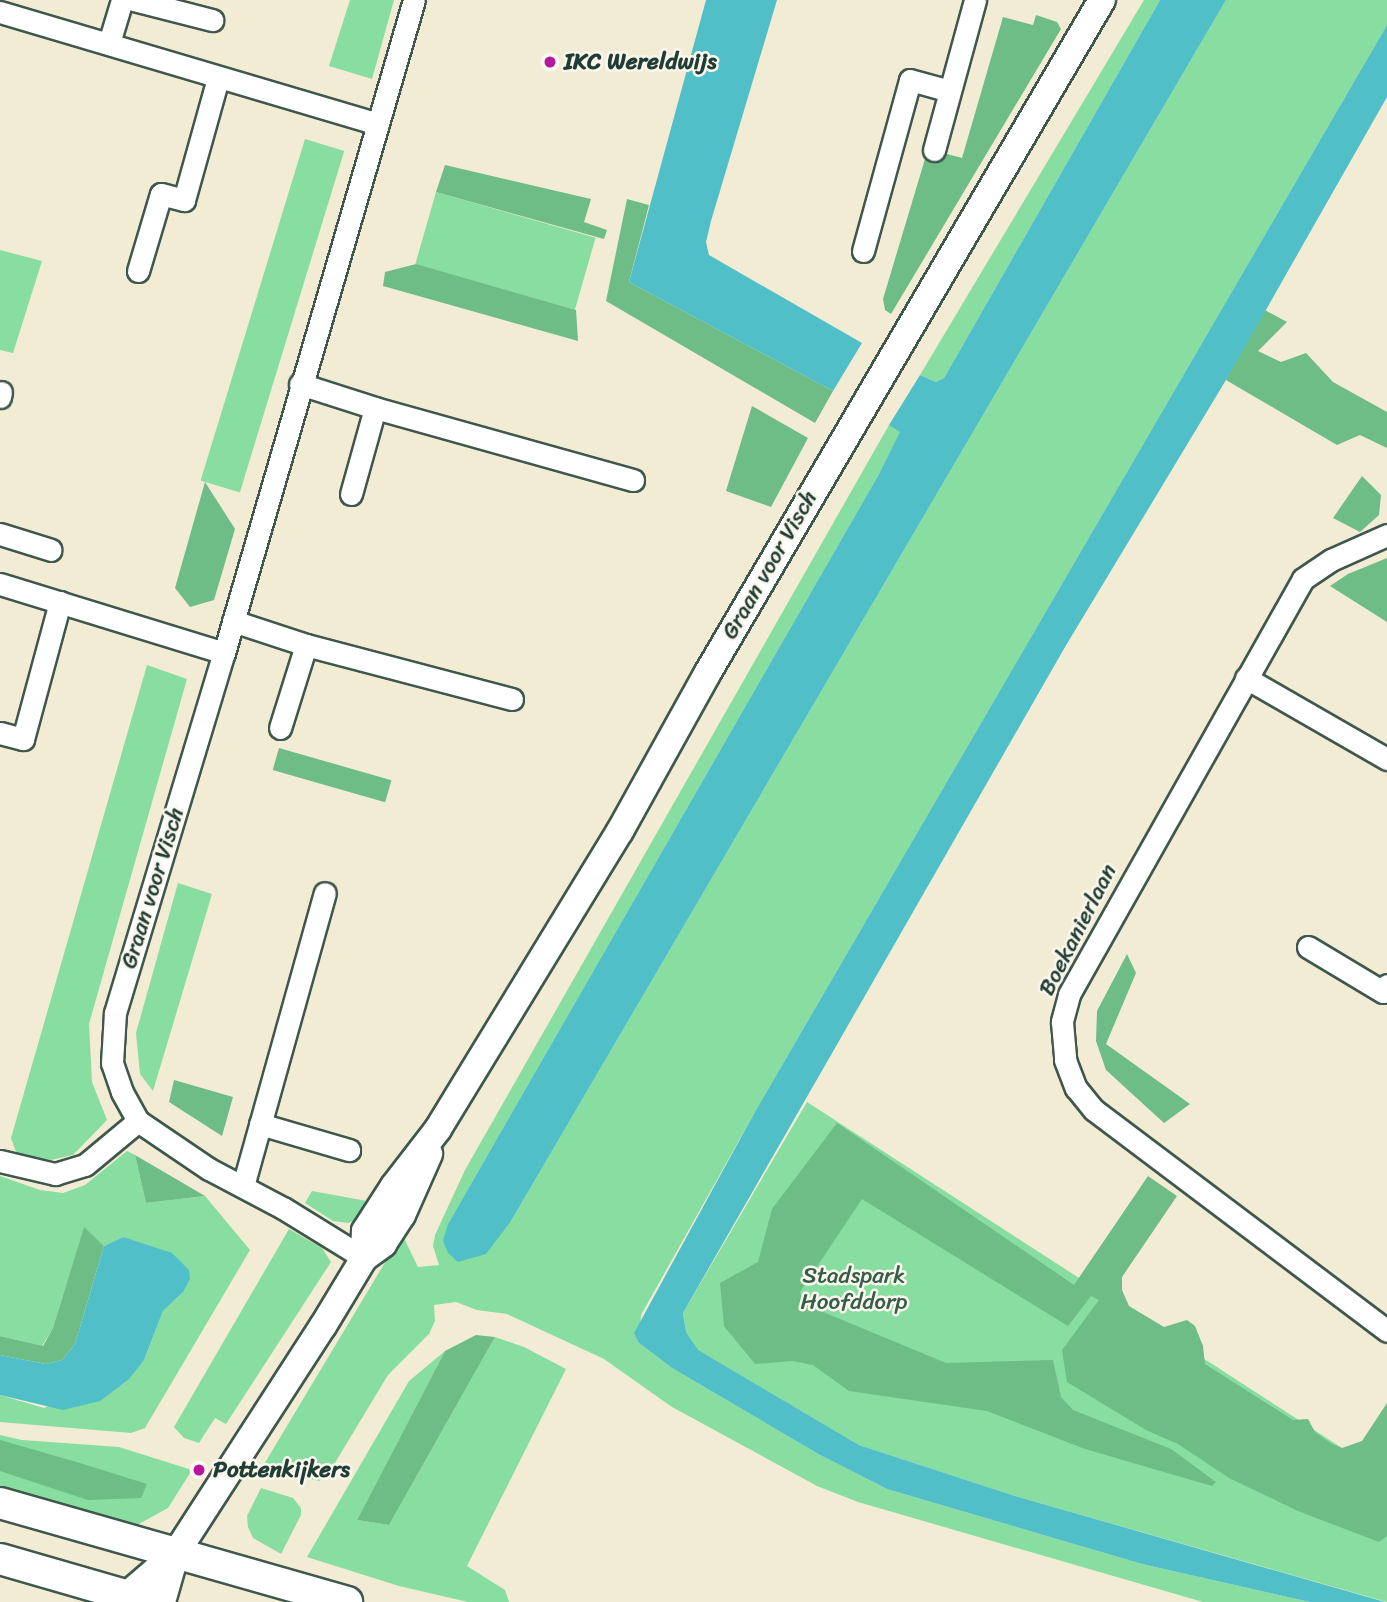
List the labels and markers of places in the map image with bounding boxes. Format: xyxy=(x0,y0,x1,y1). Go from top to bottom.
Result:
place label: IKC Wereldwijs xyxy=(564,48,716,76)
marker: IKC Wereldwijs xyxy=(542,54,558,70)
place label: Pottenkijkers xyxy=(213,1456,350,1484)
marker: Pottenkijkers xyxy=(191,1462,207,1478)

